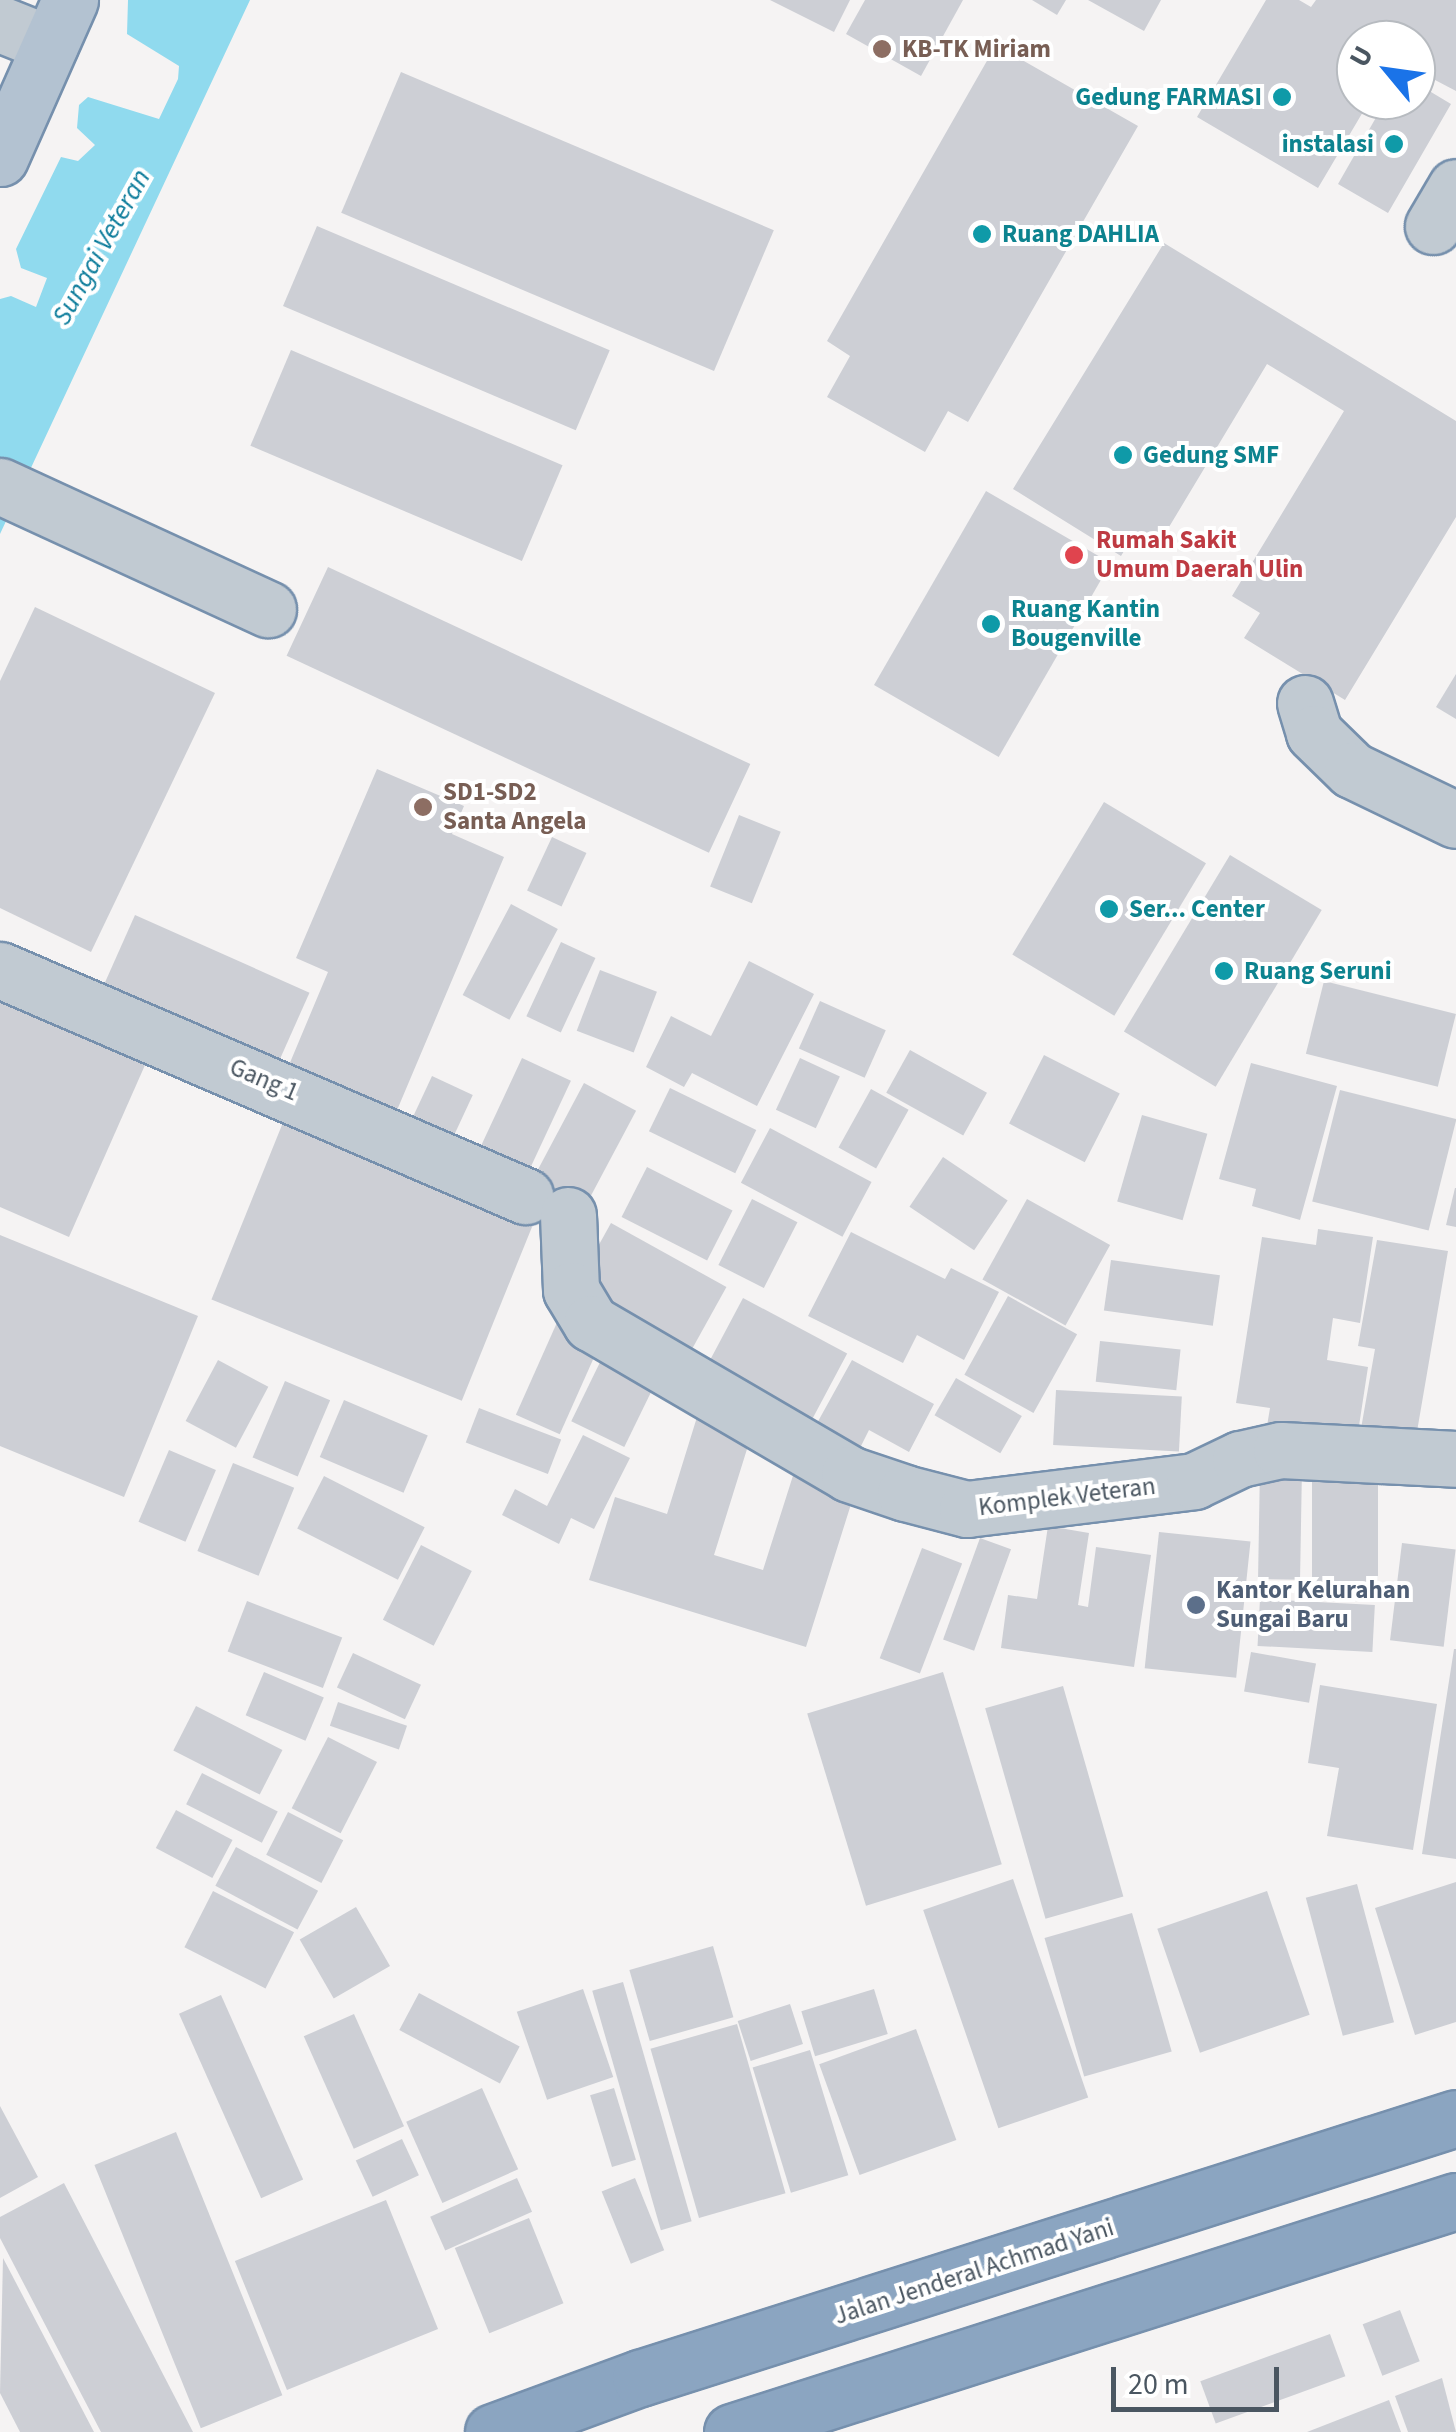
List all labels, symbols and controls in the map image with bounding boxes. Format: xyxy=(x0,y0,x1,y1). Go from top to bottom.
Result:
north arrow xyxy=(1336,20,1436,120)
place label: KB-TK Miriam xyxy=(902,34,1051,64)
marker: KB-TK Miriam xyxy=(871,38,893,60)
text: U xyxy=(1340,39,1384,74)
place label: Gedung FARMASI xyxy=(1075,82,1262,112)
marker: Gedung FARMASI xyxy=(1271,86,1293,108)
place label: instalasi xyxy=(1282,129,1374,159)
marker: instalasi xyxy=(1383,133,1405,155)
water label: Sungai Veteran xyxy=(44,163,158,331)
place label: Ruang DAHLIA xyxy=(1002,219,1159,249)
marker: Ruang DAHLIA xyxy=(971,223,993,245)
place label: Gedung SMF xyxy=(1143,440,1279,470)
marker: Gedung SMF xyxy=(1112,444,1134,466)
place label: Rumah Sakit Umum Daerah Ulin xyxy=(1096,526,1303,585)
marker: Rumah Sakit Umum Daerah Ulin xyxy=(1061,542,1087,568)
place label: Ruang Kantin Bougenville xyxy=(1011,595,1160,654)
marker: Ruang Kantin Bougenville xyxy=(980,613,1002,635)
place label: SD1-SD2 Santa Angela xyxy=(443,778,586,837)
marker: SD1-SD2 Santa Angela xyxy=(412,796,434,818)
place label: Ser... Center xyxy=(1129,894,1265,924)
marker: Ser... Center xyxy=(1098,898,1120,920)
place label: Ruang Seruni xyxy=(1244,956,1392,986)
marker: Ruang Seruni xyxy=(1213,960,1235,982)
street label: Gang 1 xyxy=(225,1052,303,1108)
street label: Komplek Veteran xyxy=(977,1471,1157,1523)
place label: Kantor Kelurahan Sungai Baru xyxy=(1216,1576,1410,1635)
marker: Kantor Kelurahan Sungai Baru xyxy=(1185,1594,1207,1616)
street label: Jalan Jenderal Achmad Yani xyxy=(830,2213,1118,2331)
scale bar xyxy=(1116,2347,1284,2409)
text: 20 m xyxy=(1128,2363,1189,2406)

